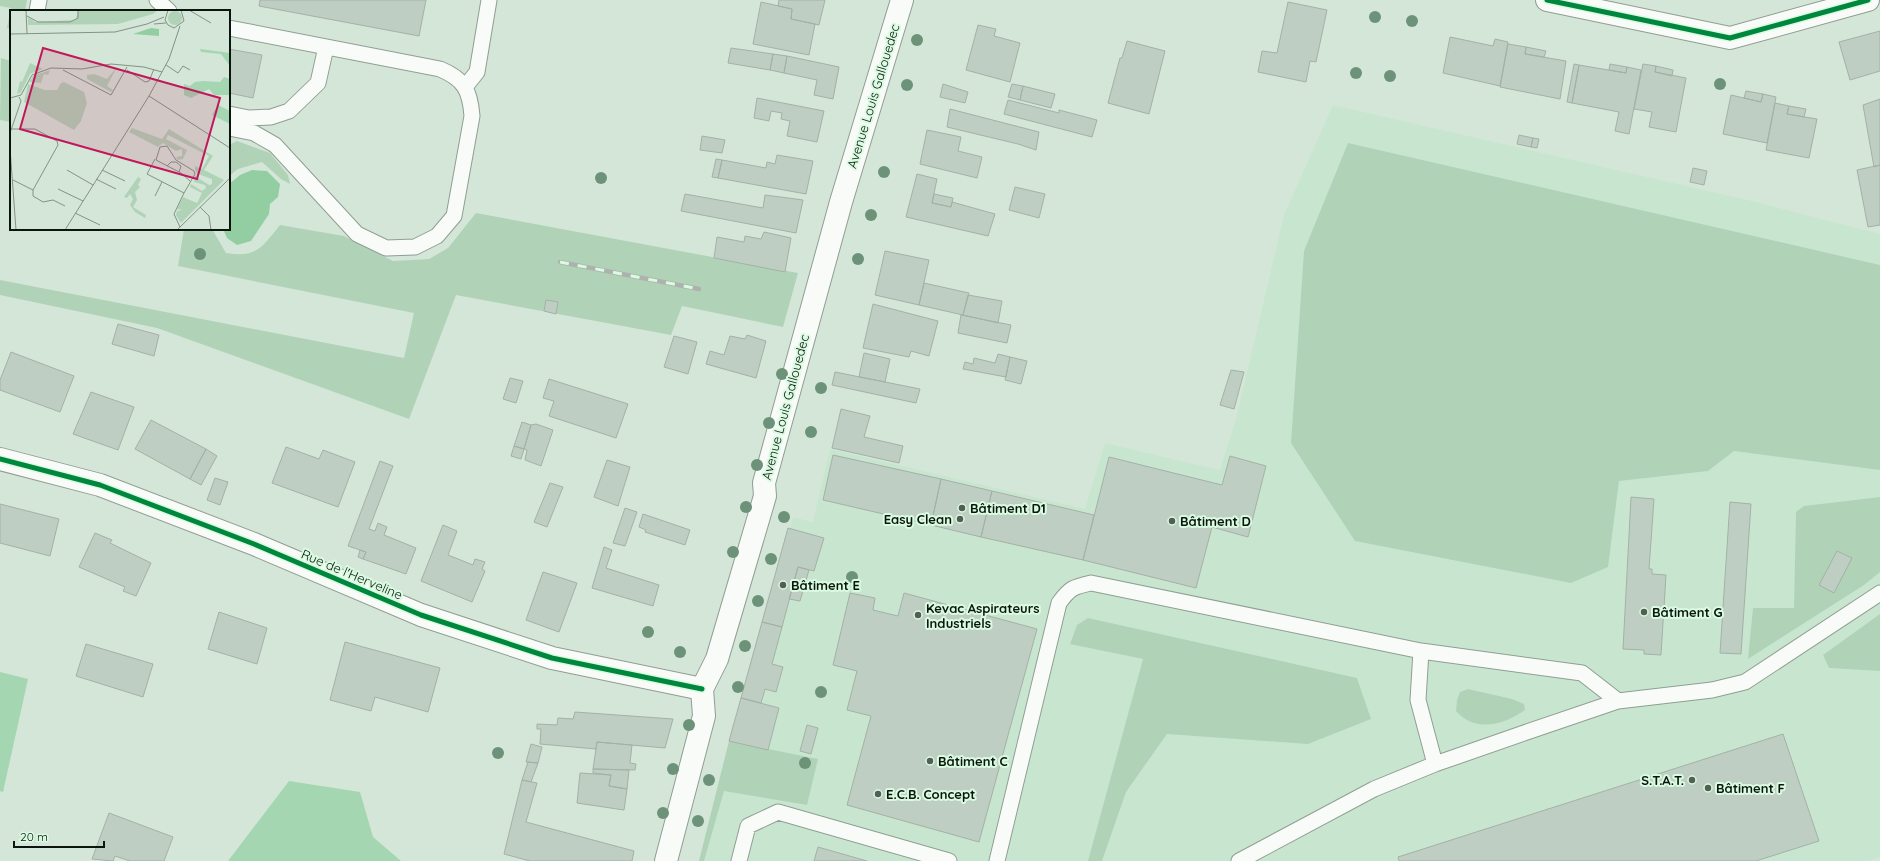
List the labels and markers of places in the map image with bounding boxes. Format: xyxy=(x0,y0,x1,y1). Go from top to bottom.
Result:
place label: Bâtiment D1 xyxy=(970,500,1046,516)
marker: Bâtiment D1 xyxy=(957,503,967,513)
place label: Easy Clean xyxy=(884,511,952,527)
place label: Bâtiment D xyxy=(1180,513,1251,529)
marker: Easy Clean xyxy=(955,514,965,524)
marker: Bâtiment D xyxy=(1167,516,1177,526)
place label: Bâtiment E xyxy=(791,577,860,593)
marker: Bâtiment E xyxy=(778,580,788,590)
place label: Kevac Aspirateurs Industriels xyxy=(926,600,1040,631)
place label: Bâtiment G xyxy=(1652,604,1722,620)
marker: Bâtiment G xyxy=(1639,607,1649,617)
marker: Kevac Aspirateurs Industriels xyxy=(913,610,923,620)
place label: Bâtiment C xyxy=(938,753,1008,769)
marker: Bâtiment C xyxy=(925,756,935,766)
place label: S.T.A.T. xyxy=(1641,772,1684,788)
marker: S.T.A.T. xyxy=(1687,775,1697,785)
place label: Bâtiment F xyxy=(1716,780,1785,796)
marker: Bâtiment F xyxy=(1703,783,1713,793)
place label: E.C.B. Concept xyxy=(886,786,975,802)
marker: E.C.B. Concept xyxy=(873,789,883,799)

